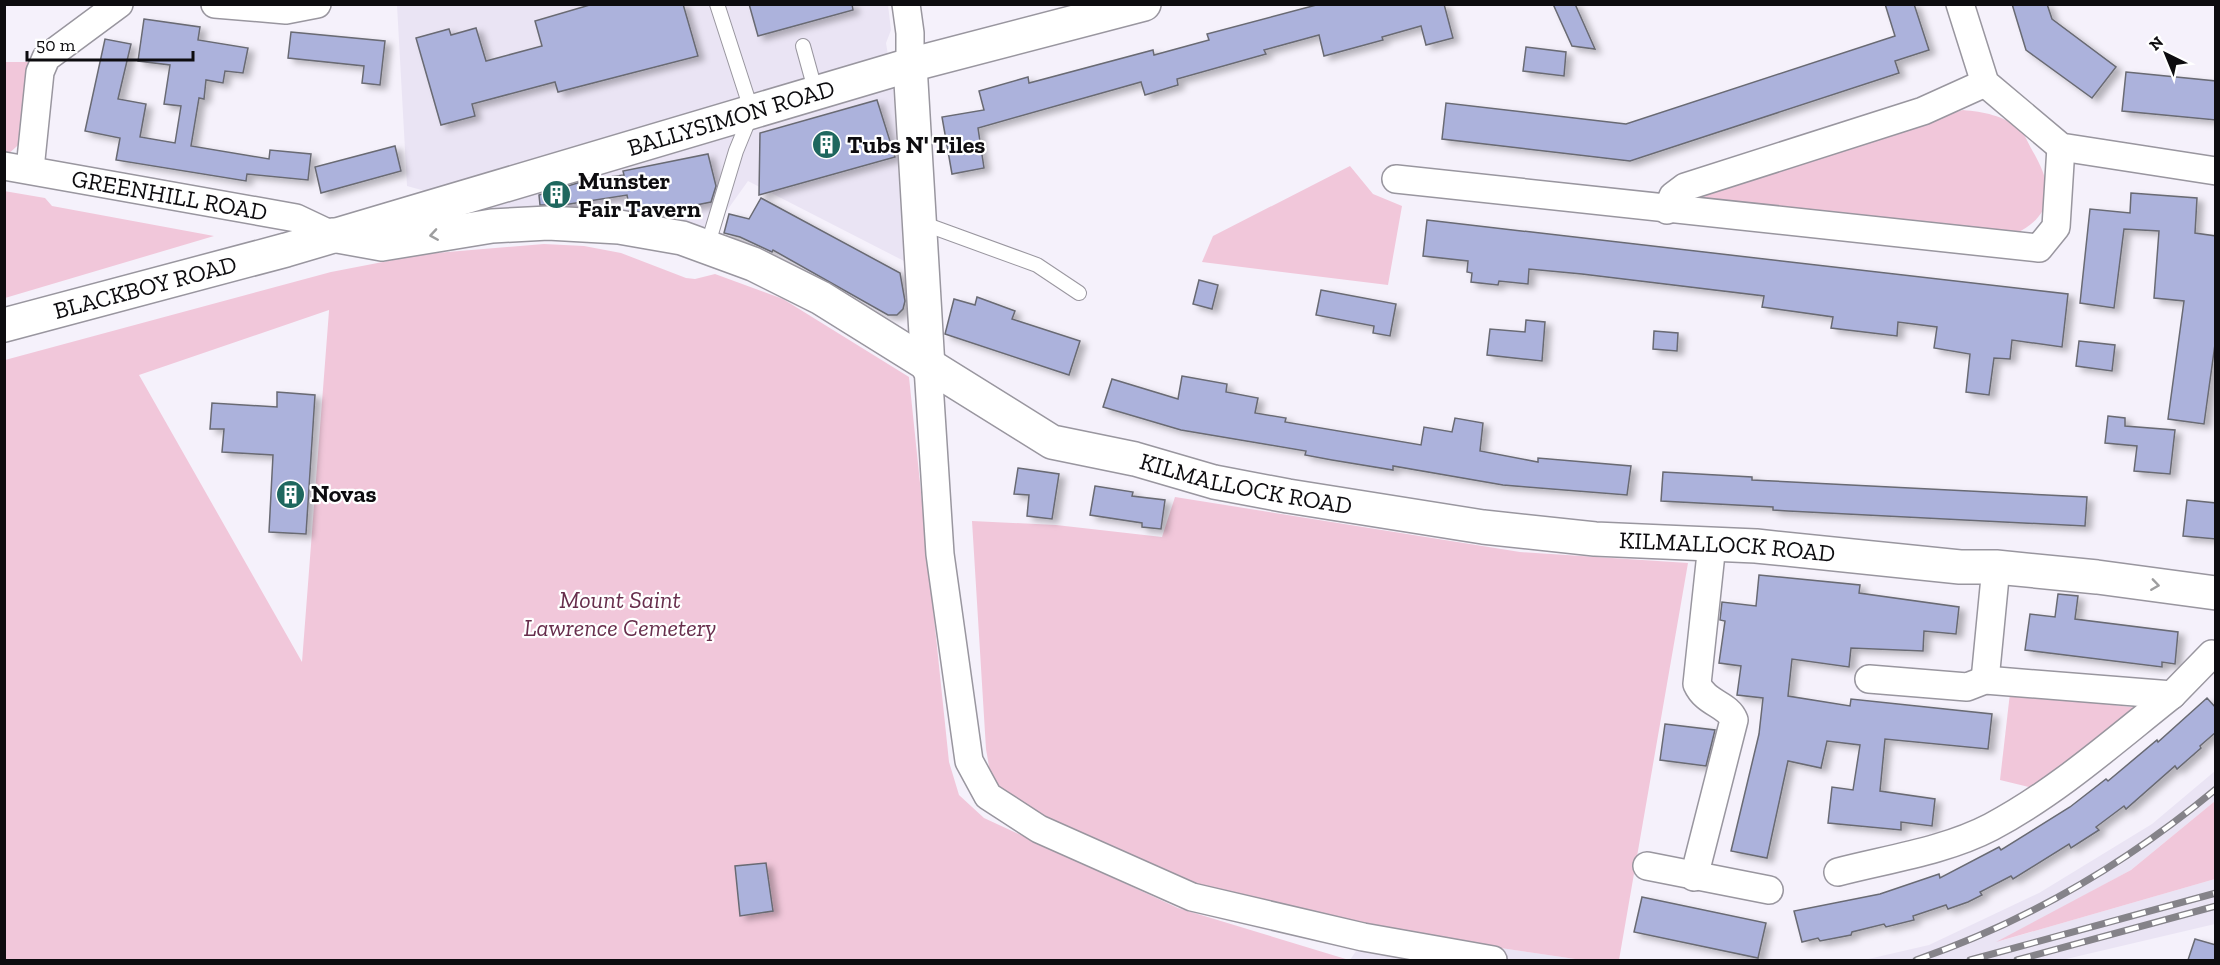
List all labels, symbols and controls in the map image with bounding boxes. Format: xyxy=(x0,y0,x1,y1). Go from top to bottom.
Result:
scale bar xyxy=(27,24,194,62)
north arrow xyxy=(2136,24,2196,84)
text: N xyxy=(2145,32,2167,54)
text: 50 m xyxy=(36,34,76,56)
street label: BALLYSIMON ROAD xyxy=(624,73,838,162)
building icon: Tubs N' Tiles xyxy=(810,129,842,161)
place label: Tubs N' Tiles xyxy=(847,130,985,159)
street label: GREENHILL ROAD xyxy=(69,163,270,227)
place label: Munster Fair Tavern xyxy=(578,166,701,223)
building icon: Munster Fair Tavern xyxy=(541,179,573,211)
one-way arrow xyxy=(429,229,439,241)
street label: BLACKBOY ROAD xyxy=(50,249,240,325)
street label: KILMALLOCK ROAD xyxy=(1137,446,1354,520)
building icon: Novas xyxy=(274,478,306,510)
place label: Novas xyxy=(311,479,377,508)
street label: KILMALLOCK ROAD xyxy=(1618,525,1837,568)
one-way arrow xyxy=(2151,578,2160,590)
park label: Mount Saint Lawrence Cemetery xyxy=(524,585,716,642)

